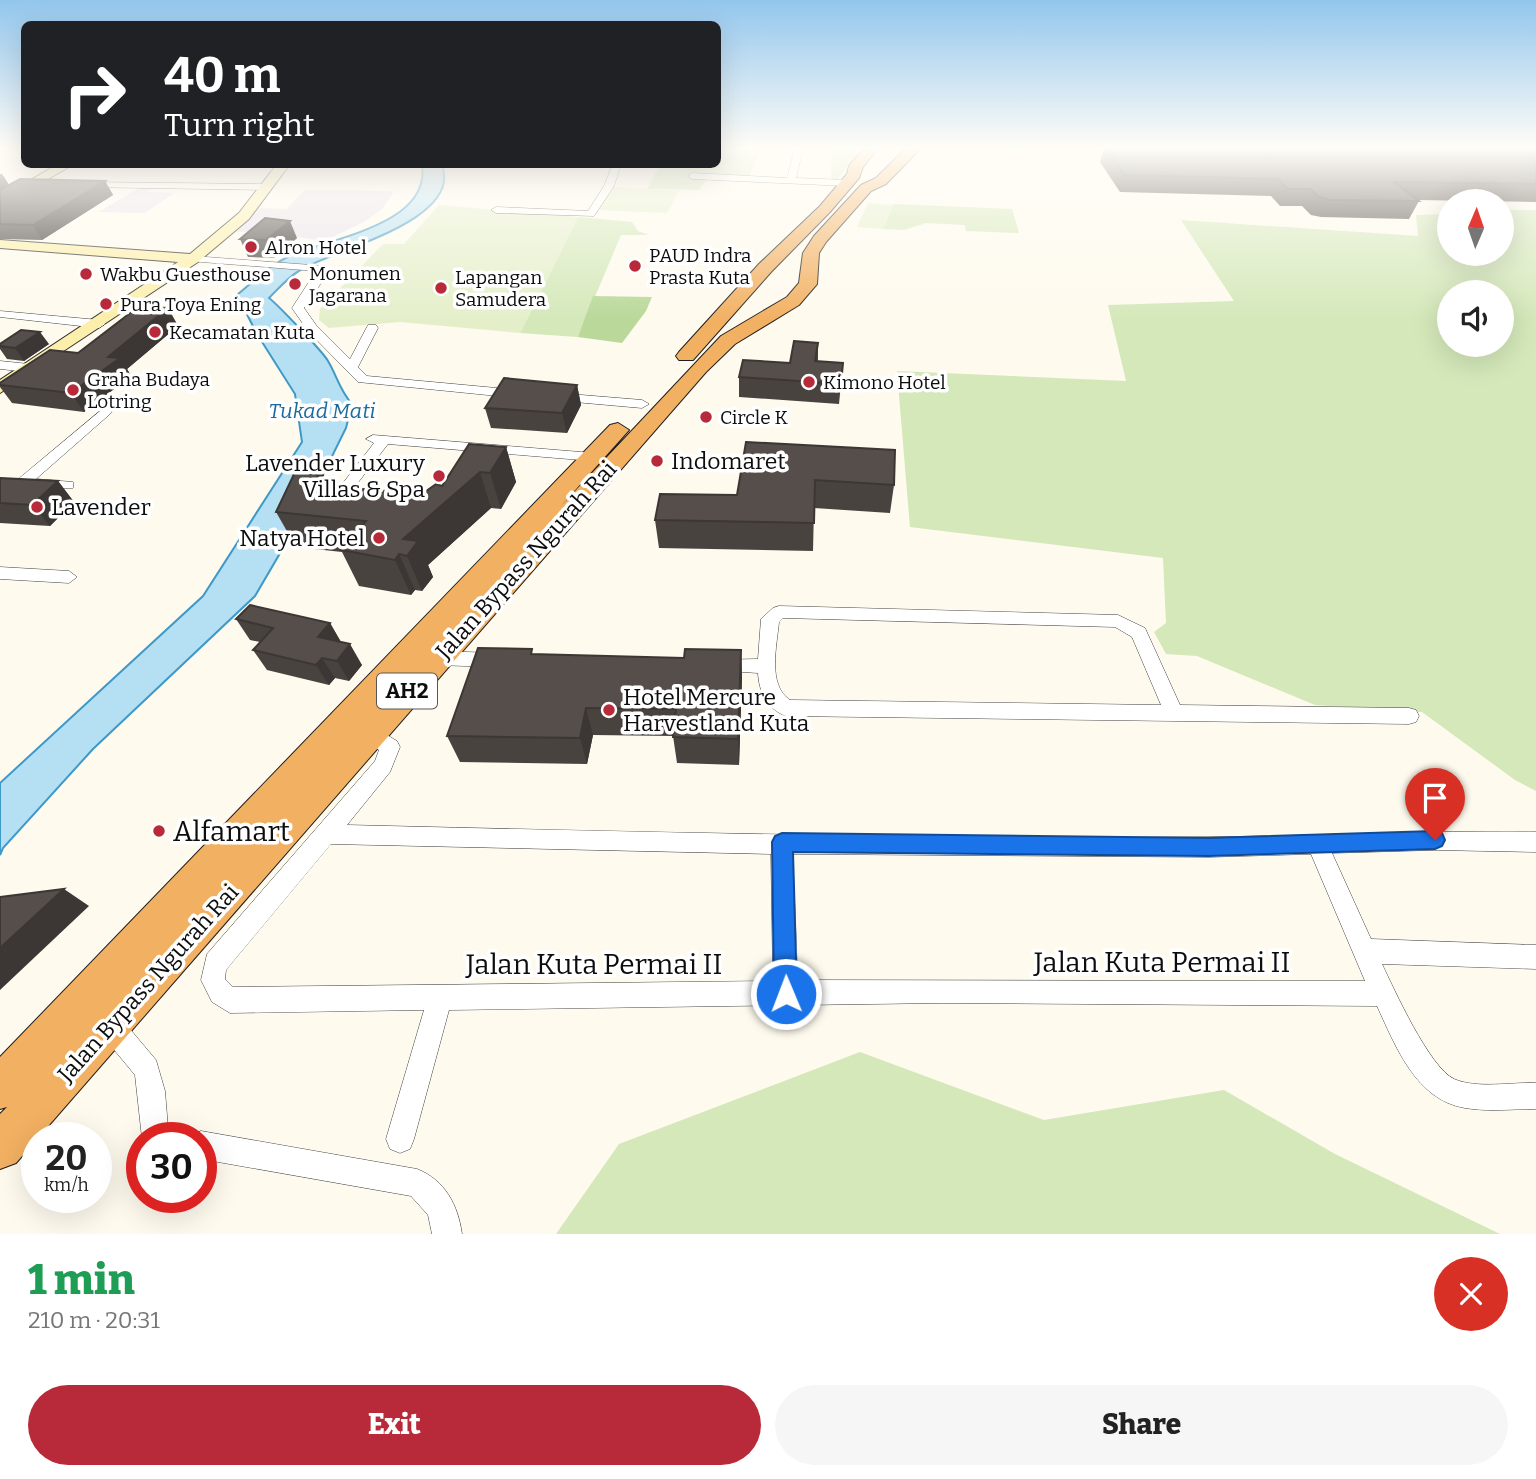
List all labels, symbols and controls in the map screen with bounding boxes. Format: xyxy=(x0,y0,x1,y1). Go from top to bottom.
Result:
text: 40 m xyxy=(164,46,281,105)
icon: right xyxy=(49,49,140,140)
text: Turn right xyxy=(164,106,315,144)
north arrow xyxy=(1437,189,1514,266)
map controls xyxy=(1437,189,1514,357)
place label: Alron Hotel xyxy=(265,236,367,259)
marker: Alron Hotel xyxy=(243,239,259,255)
place label: PAUD Indra Prasta Kuta xyxy=(649,244,752,289)
marker: PAUD Indra Prasta Kuta xyxy=(627,258,643,274)
place label: Monumen Jagarana xyxy=(308,262,401,307)
place label: Wakbu Guesthouse xyxy=(100,263,271,286)
marker: Wakbu Guesthouse xyxy=(78,266,94,282)
place label: Lapangan Samudera xyxy=(455,266,547,311)
marker: Monumen Jagarana xyxy=(287,276,303,292)
marker: Lapangan Samudera xyxy=(433,280,449,296)
button: sound xyxy=(1437,280,1514,357)
place label: Pura Toya Ening xyxy=(120,293,262,316)
marker: Pura Toya Ening xyxy=(98,296,114,312)
place label: Kecamatan Kuta xyxy=(169,321,316,344)
marker: Kecamatan Kuta xyxy=(147,324,163,340)
place label: Graha Budaya Lotring xyxy=(87,368,210,413)
place label: Kimono Hotel xyxy=(823,371,946,394)
marker: Kimono Hotel xyxy=(801,374,817,390)
marker: Graha Budaya Lotring xyxy=(65,382,81,398)
water label: Tukad Mati xyxy=(268,398,376,424)
place label: Circle K xyxy=(720,406,788,429)
marker: Circle K xyxy=(698,409,714,425)
place label: Indomaret xyxy=(671,447,786,475)
place label: Lavender Luxury Villas & Spa xyxy=(245,449,426,503)
marker: Indomaret xyxy=(649,453,665,469)
street label: Jalan Bypass Ngurah Rai xyxy=(429,455,622,666)
marker: Lavender Luxury Villas & Spa xyxy=(431,468,447,484)
place label: Lavender xyxy=(51,493,151,521)
marker: Lavender xyxy=(29,499,45,515)
place label: Natya Hotel xyxy=(239,524,365,552)
marker: Natya Hotel xyxy=(371,530,387,546)
road number: AH2 xyxy=(377,674,437,708)
place label: Hotel Mercure Harvestland Kuta xyxy=(623,683,810,737)
marker: Hotel Mercure Harvestland Kuta xyxy=(601,702,617,718)
pin xyxy=(1405,768,1465,840)
icon: arrive xyxy=(1416,779,1454,817)
place label: Alfamart xyxy=(173,815,290,848)
marker: Alfamart xyxy=(151,823,167,839)
street label: Jalan Bypass Ngurah Rai xyxy=(51,878,244,1089)
street label: Jalan Kuta Permai II xyxy=(1033,946,1290,979)
street label: Jalan Kuta Permai II xyxy=(465,948,722,981)
position arrow xyxy=(749,957,823,1031)
speed limit sign: 30 xyxy=(126,1122,217,1213)
text: 20 xyxy=(46,1137,87,1179)
text: km/h xyxy=(44,1174,89,1196)
text: 1 min xyxy=(28,1255,135,1305)
button: close xyxy=(1434,1257,1508,1331)
text: 210 m · 20:31 xyxy=(28,1306,160,1334)
button: Exit xyxy=(28,1385,761,1465)
button: Share xyxy=(775,1385,1508,1465)

